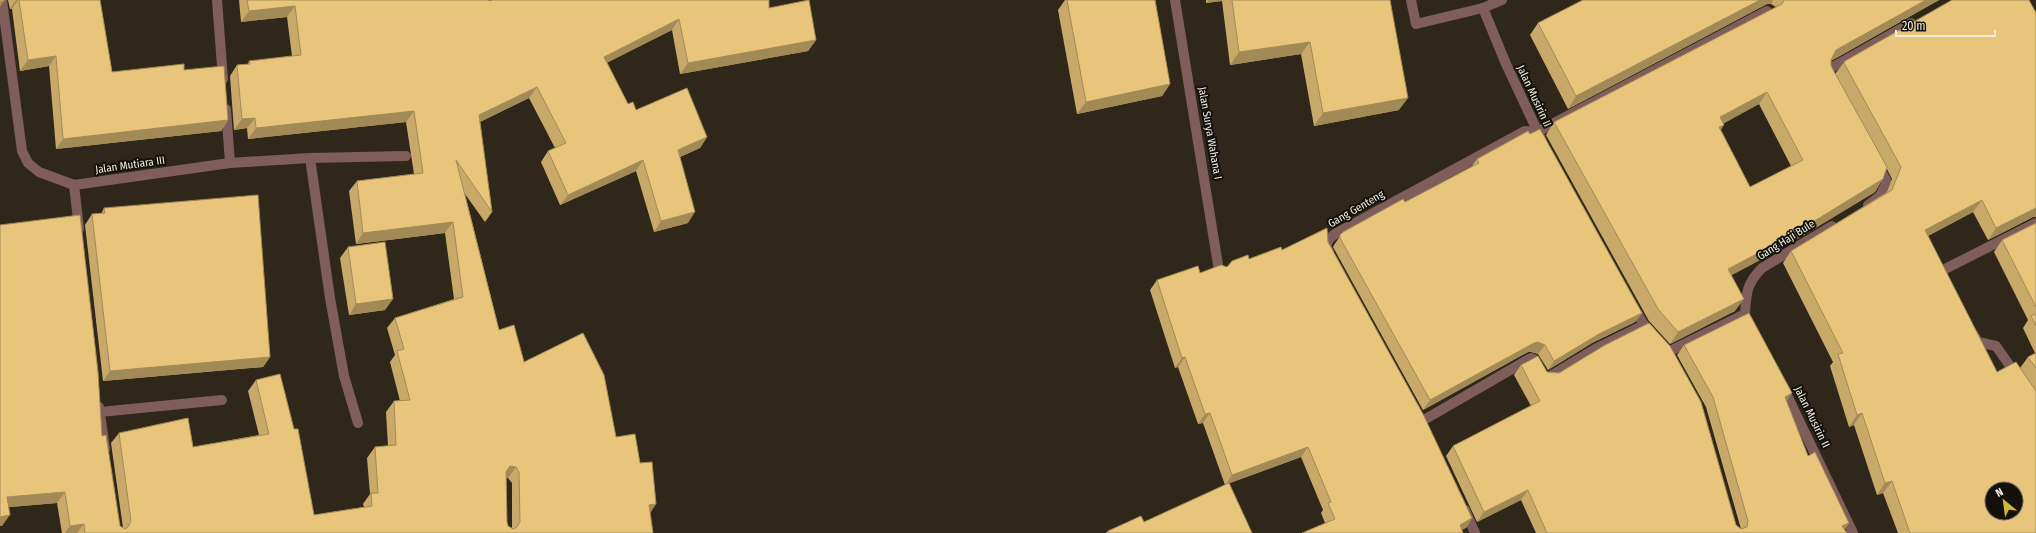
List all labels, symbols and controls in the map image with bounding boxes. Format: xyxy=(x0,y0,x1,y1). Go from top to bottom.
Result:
scale bar xyxy=(1896,12,1995,38)
text: 20 m xyxy=(1902,19,1926,33)
street label: Jalan Musirin II xyxy=(1514,63,1554,129)
street label: Jalan Surya Wahana I xyxy=(1195,86,1225,180)
street label: Jalan Mutiara III xyxy=(94,154,166,176)
street label: Gang Genteng xyxy=(1326,187,1387,230)
street label: Gang Haji Bule xyxy=(1755,217,1817,263)
street label: Jalan Musirin II xyxy=(1792,384,1832,450)
north arrow xyxy=(1984,481,2024,521)
text: N xyxy=(1993,485,2005,500)

